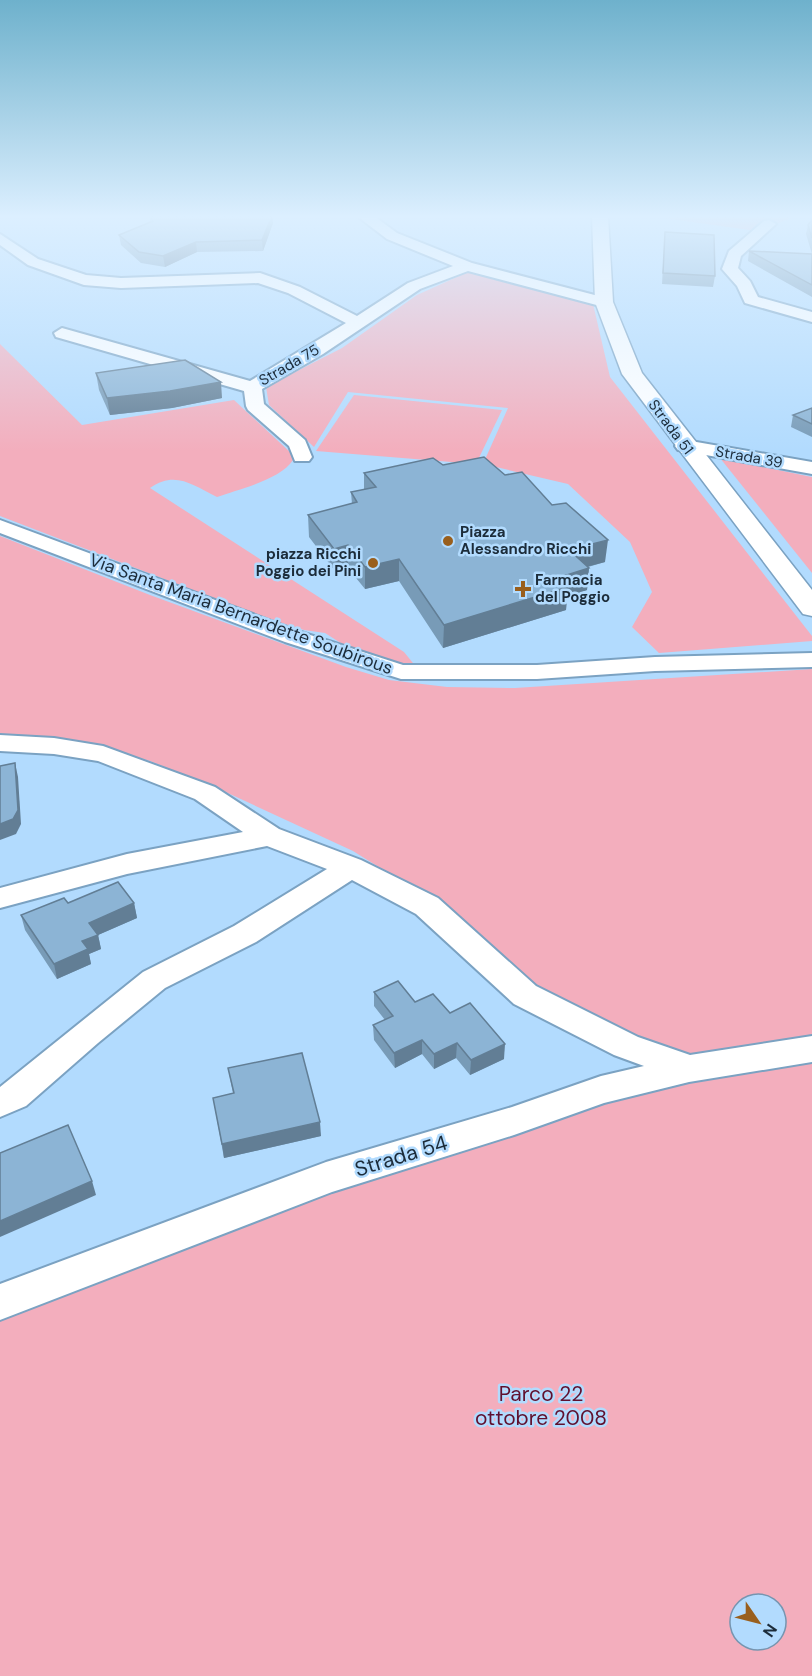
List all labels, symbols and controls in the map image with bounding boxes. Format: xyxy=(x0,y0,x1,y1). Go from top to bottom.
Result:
street label: Strada 75 xyxy=(255,340,323,390)
street label: Strada 51 xyxy=(644,396,698,458)
street label: Strada 39 xyxy=(714,441,784,473)
place label: Piazza Alessandro Ricchi xyxy=(460,522,591,559)
marker: Piazza Alessandro Ricchi xyxy=(441,534,455,548)
place label: piazza Ricchi Poggio dei Pini xyxy=(256,544,361,581)
street label: Via Santa Maria Bernardette Soubirous xyxy=(86,548,396,680)
marker: piazza Ricchi Poggio dei Pini xyxy=(366,556,380,570)
place label: Farmacia del Poggio xyxy=(535,570,610,607)
marker: Farmacia del Poggio xyxy=(516,582,530,596)
street label: Strada 54 xyxy=(351,1129,451,1183)
park label: Parco 22 ottobre 2008 xyxy=(475,1380,607,1432)
north arrow xyxy=(728,1592,788,1652)
text: N xyxy=(758,1620,782,1641)

